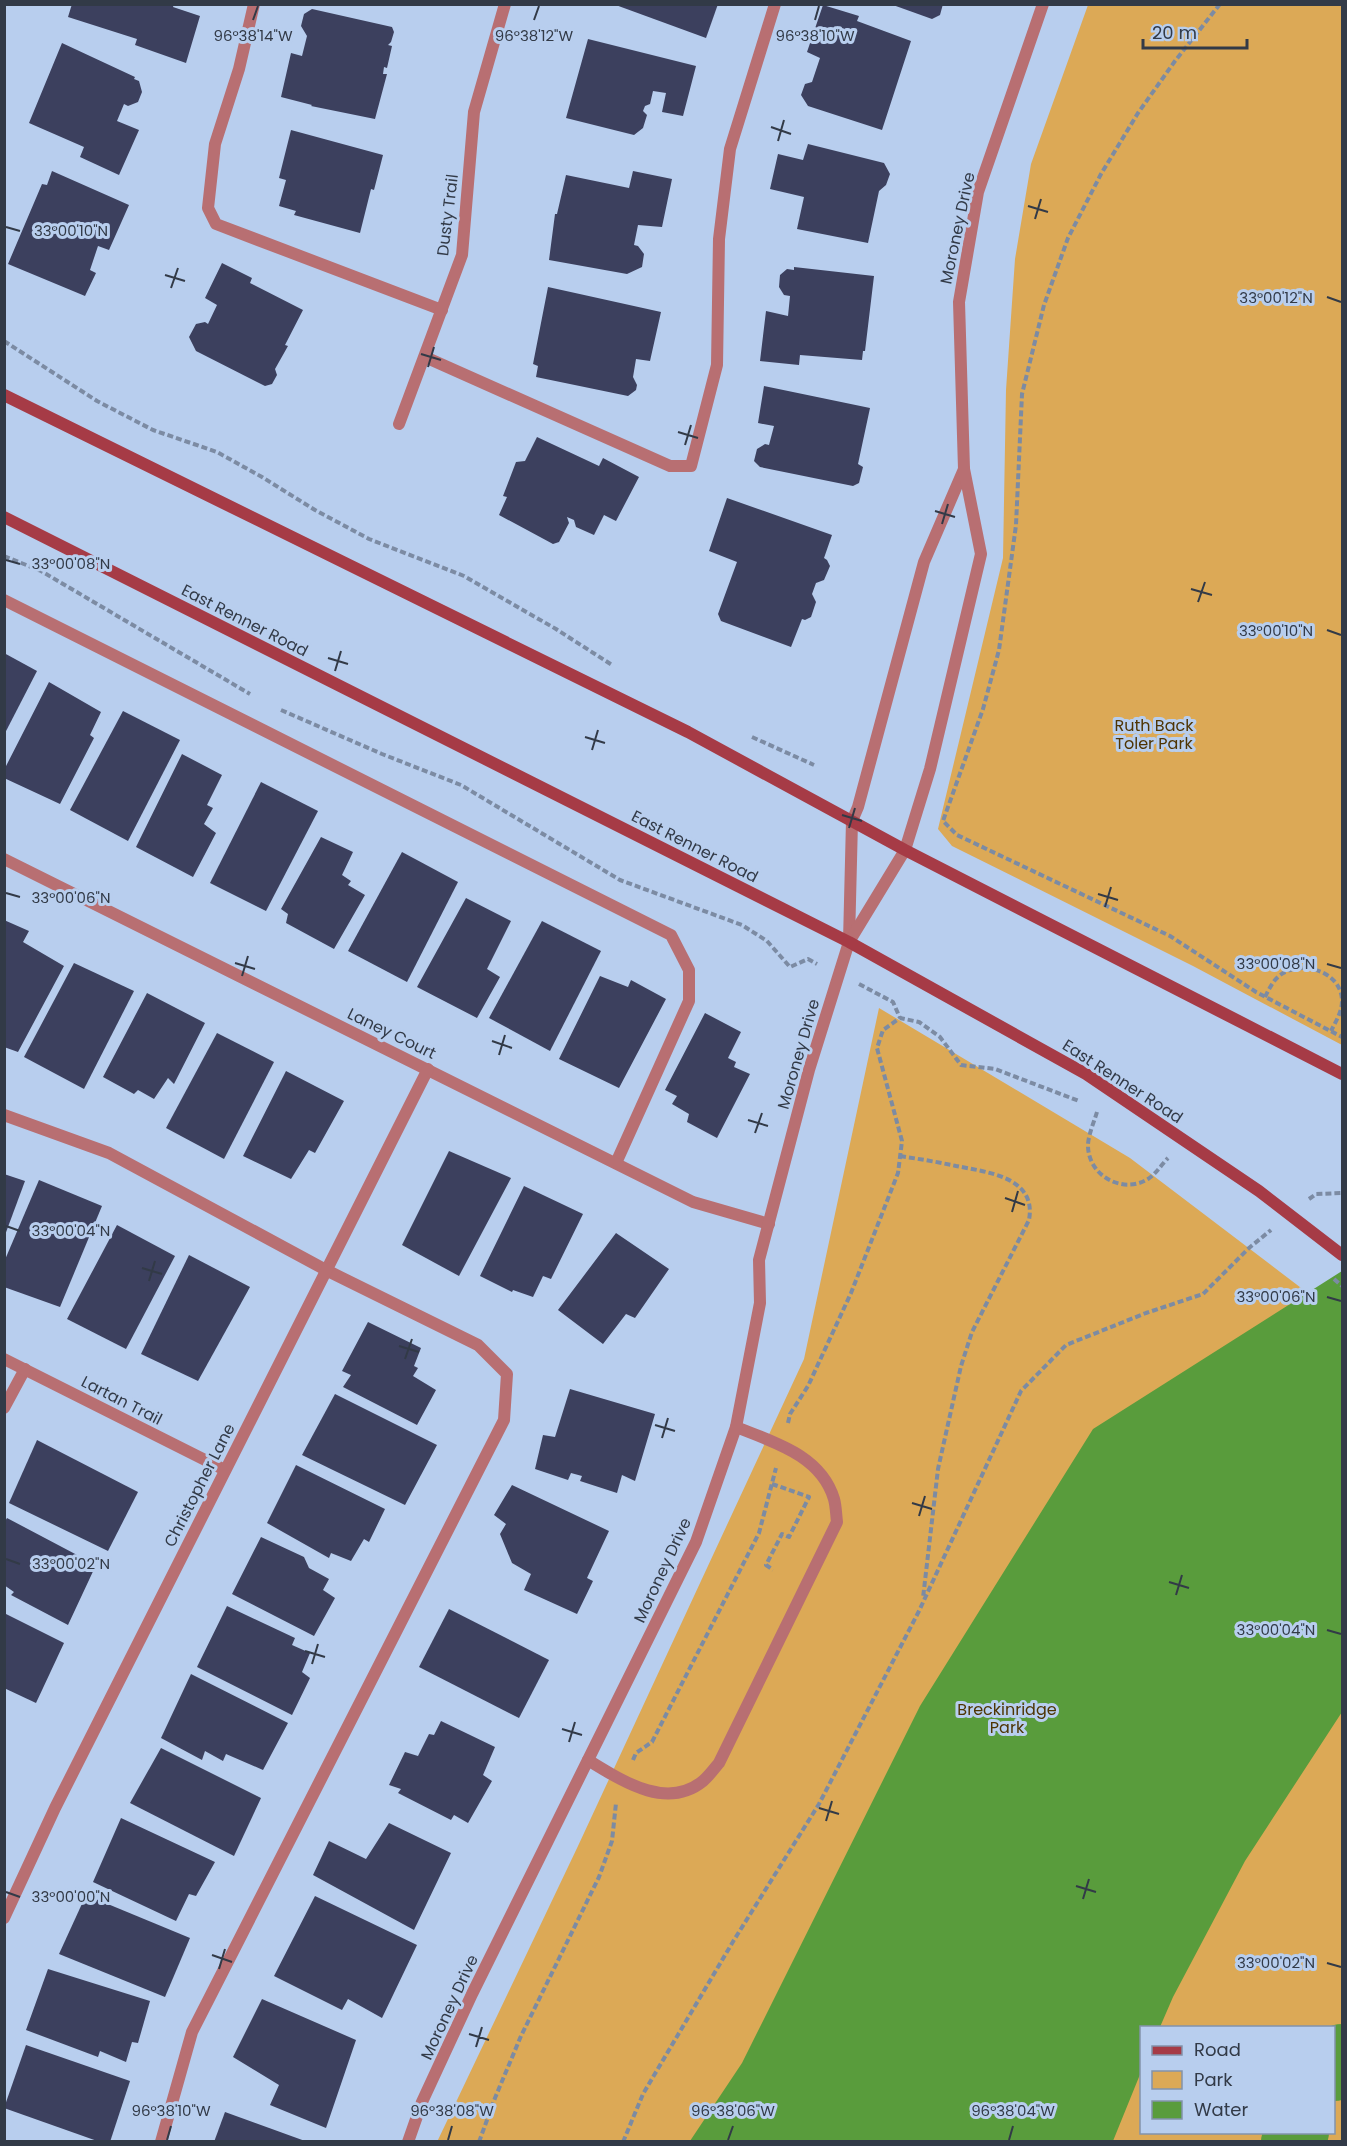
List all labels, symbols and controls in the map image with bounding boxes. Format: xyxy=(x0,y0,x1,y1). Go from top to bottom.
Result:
scale bar xyxy=(1143,12,1246,50)
text: 20 m xyxy=(1152,20,1197,45)
text: 96°38'14"W xyxy=(213,25,293,46)
text: 96°38'12"W xyxy=(495,25,573,46)
text: 96°38'10"W xyxy=(775,25,855,46)
street label: Moroney Drive xyxy=(934,170,981,286)
street label: Dusty Trail xyxy=(431,173,464,257)
text: 33°00'10"N xyxy=(34,220,108,241)
text: 33°00'12"N xyxy=(1239,287,1313,308)
text: 33°00'08"N xyxy=(32,553,110,574)
street label: East Renner Road xyxy=(177,579,312,662)
text: 33°00'10"N xyxy=(1239,620,1313,641)
park label: Ruth Back Toler Park xyxy=(1115,714,1194,755)
street label: East Renner Road xyxy=(627,805,762,888)
text: 33°00'06"N xyxy=(32,887,110,908)
text: 33°00'08"N xyxy=(1237,953,1315,974)
street label: Moroney Drive xyxy=(772,996,825,1112)
street label: Laney Court xyxy=(344,1002,440,1065)
street label: East Renner Road xyxy=(1058,1034,1187,1129)
text: 33°00'04"N xyxy=(32,1220,110,1241)
text: 33°00'06"N xyxy=(1237,1286,1315,1307)
street label: Lartan Trail xyxy=(77,1370,166,1431)
street label: Christopher Lane xyxy=(158,1419,241,1551)
street label: Moroney Drive xyxy=(628,1514,697,1627)
text: 33°00'02"N xyxy=(32,1553,110,1574)
text: 33°00'04"N xyxy=(1237,1619,1315,1640)
park label: Breckinridge Park xyxy=(957,1698,1057,1739)
text: 33°00'00"N xyxy=(32,1886,110,1907)
street label: Moroney Drive xyxy=(415,1951,484,2064)
text: 33°00'02"N xyxy=(1237,1952,1315,1973)
legend xyxy=(1140,2026,1335,2134)
text: Road xyxy=(1194,2037,1241,2062)
text: Park xyxy=(1194,2067,1233,2092)
text: Water xyxy=(1194,2097,1248,2122)
text: 96°38'10"W xyxy=(131,2100,211,2121)
text: 96°38'08"W xyxy=(410,2100,494,2121)
text: 96°38'06"W xyxy=(691,2100,775,2121)
text: 96°38'04"W xyxy=(971,2100,1055,2121)

